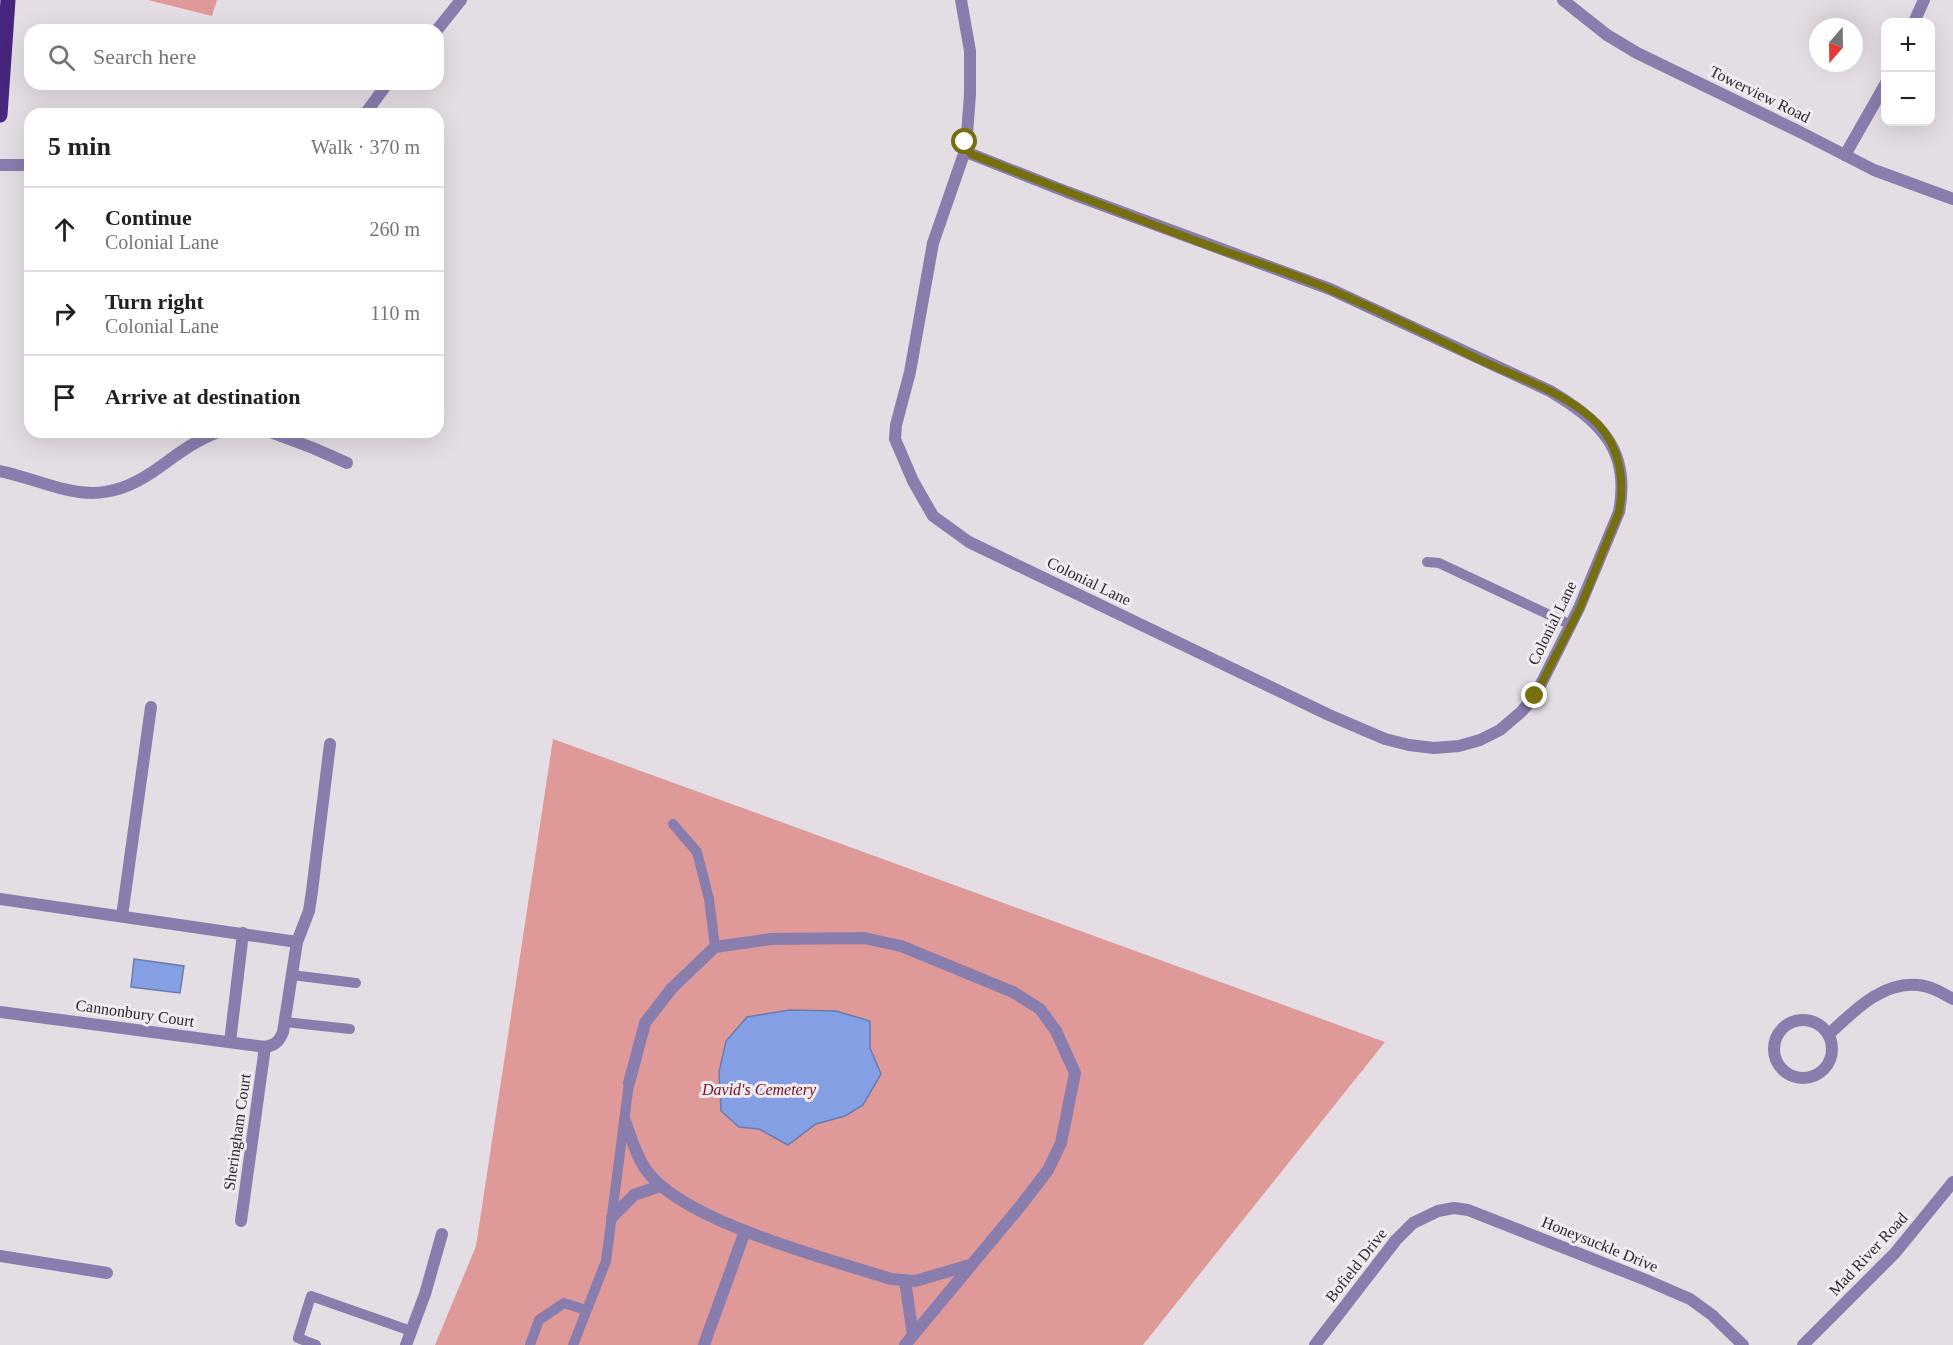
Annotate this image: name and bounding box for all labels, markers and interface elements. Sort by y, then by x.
north arrow [1809,18,1863,72]
map controls [1881,18,1935,126]
button: + [1881,18,1935,72]
search box [24,24,444,90]
icon: search [45,41,78,74]
text: Search here [93,44,196,69]
street label: Towerview Road [1707,62,1813,126]
button: − [1881,72,1935,126]
route start [951,128,977,154]
text: 5 min [48,132,111,161]
text: Walk · 370 m [311,136,420,158]
text: Continue [105,205,192,230]
icon: ahead [48,213,81,246]
text: 260 m [369,218,420,240]
text: Colonial Lane [105,231,219,253]
text: Turn right [105,289,204,314]
icon: right [48,297,81,330]
text: 110 m [370,302,420,324]
text: Colonial Lane [105,315,219,337]
icon: arrive [48,381,81,414]
text: Arrive at destination [105,384,301,409]
street label: Colonial Lane [1044,553,1134,609]
street label: Colonial Lane [1524,578,1580,668]
route end [1521,682,1547,708]
street label: Cannonbury Court [74,996,196,1031]
street label: Sheringham Court [220,1072,255,1192]
park label: David's Cemetery [701,1081,817,1099]
street label: Mad River Road [1825,1209,1911,1299]
street label: Honeysuckle Drive [1539,1213,1661,1276]
street label: Bofield Drive [1322,1225,1390,1305]

